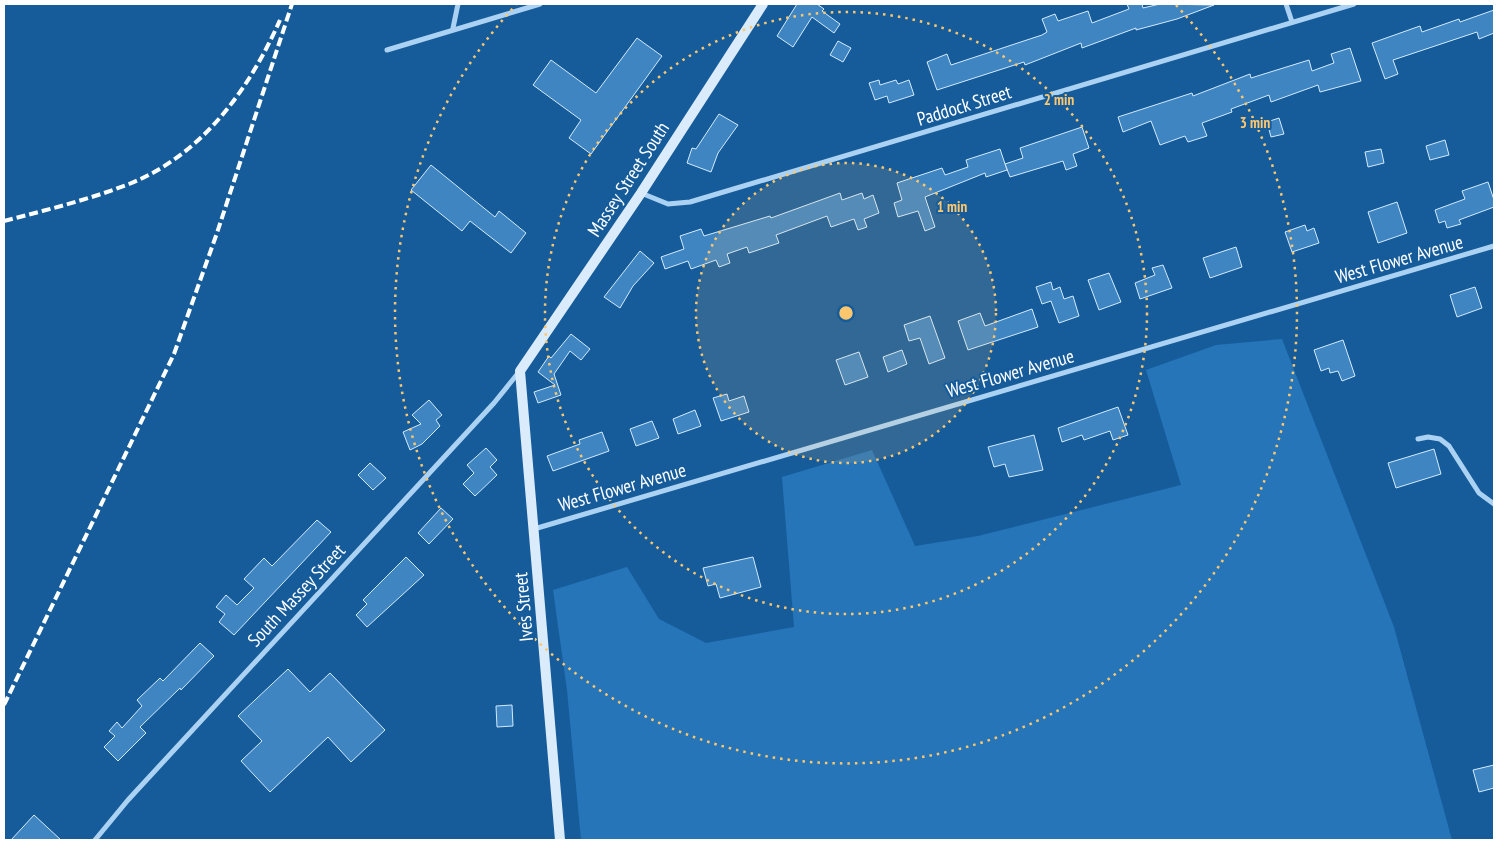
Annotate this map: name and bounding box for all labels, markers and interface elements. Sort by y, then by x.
street label: Paddock Street [914,79,1015,131]
text: 2 min [1044,90,1074,109]
text: 3 min [1240,113,1270,132]
street label: Massey Street South [582,117,674,241]
text: 1 min [937,197,967,216]
street label: West Flower Avenue [1332,229,1466,289]
centre of rings [837,304,855,322]
street label: West Flower Avenue [943,343,1077,403]
street label: West Flower Avenue [555,457,689,517]
street label: South Massey Street [242,538,350,652]
street label: Ives Street [508,571,538,643]

